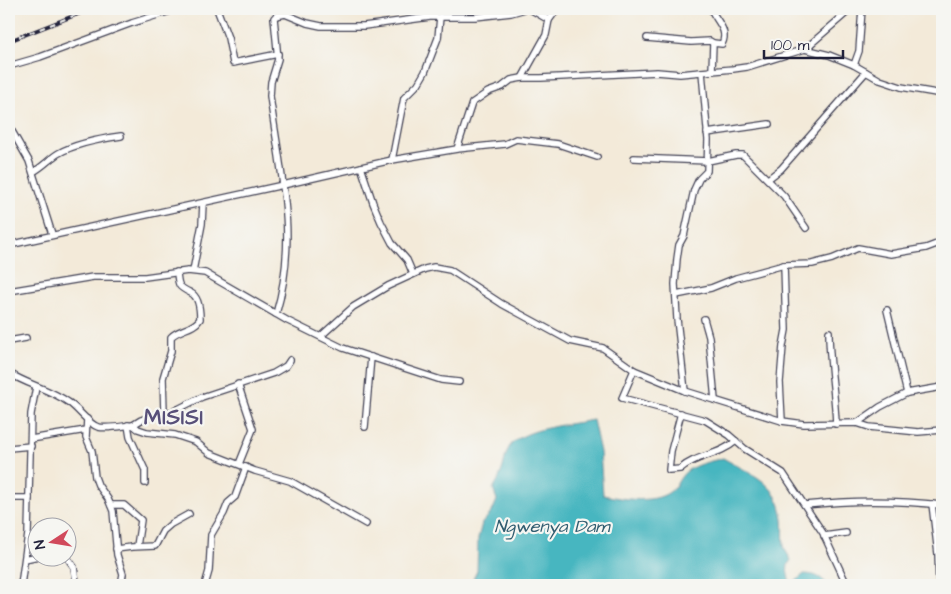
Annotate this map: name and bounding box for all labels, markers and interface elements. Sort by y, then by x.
scale bar [764,28,842,60]
text: 100 m [771,35,810,56]
district label: MISISI [144,403,204,432]
water label: Ngwenya Dam [495,514,611,540]
north arrow [28,516,78,566]
text: N [30,538,51,551]

